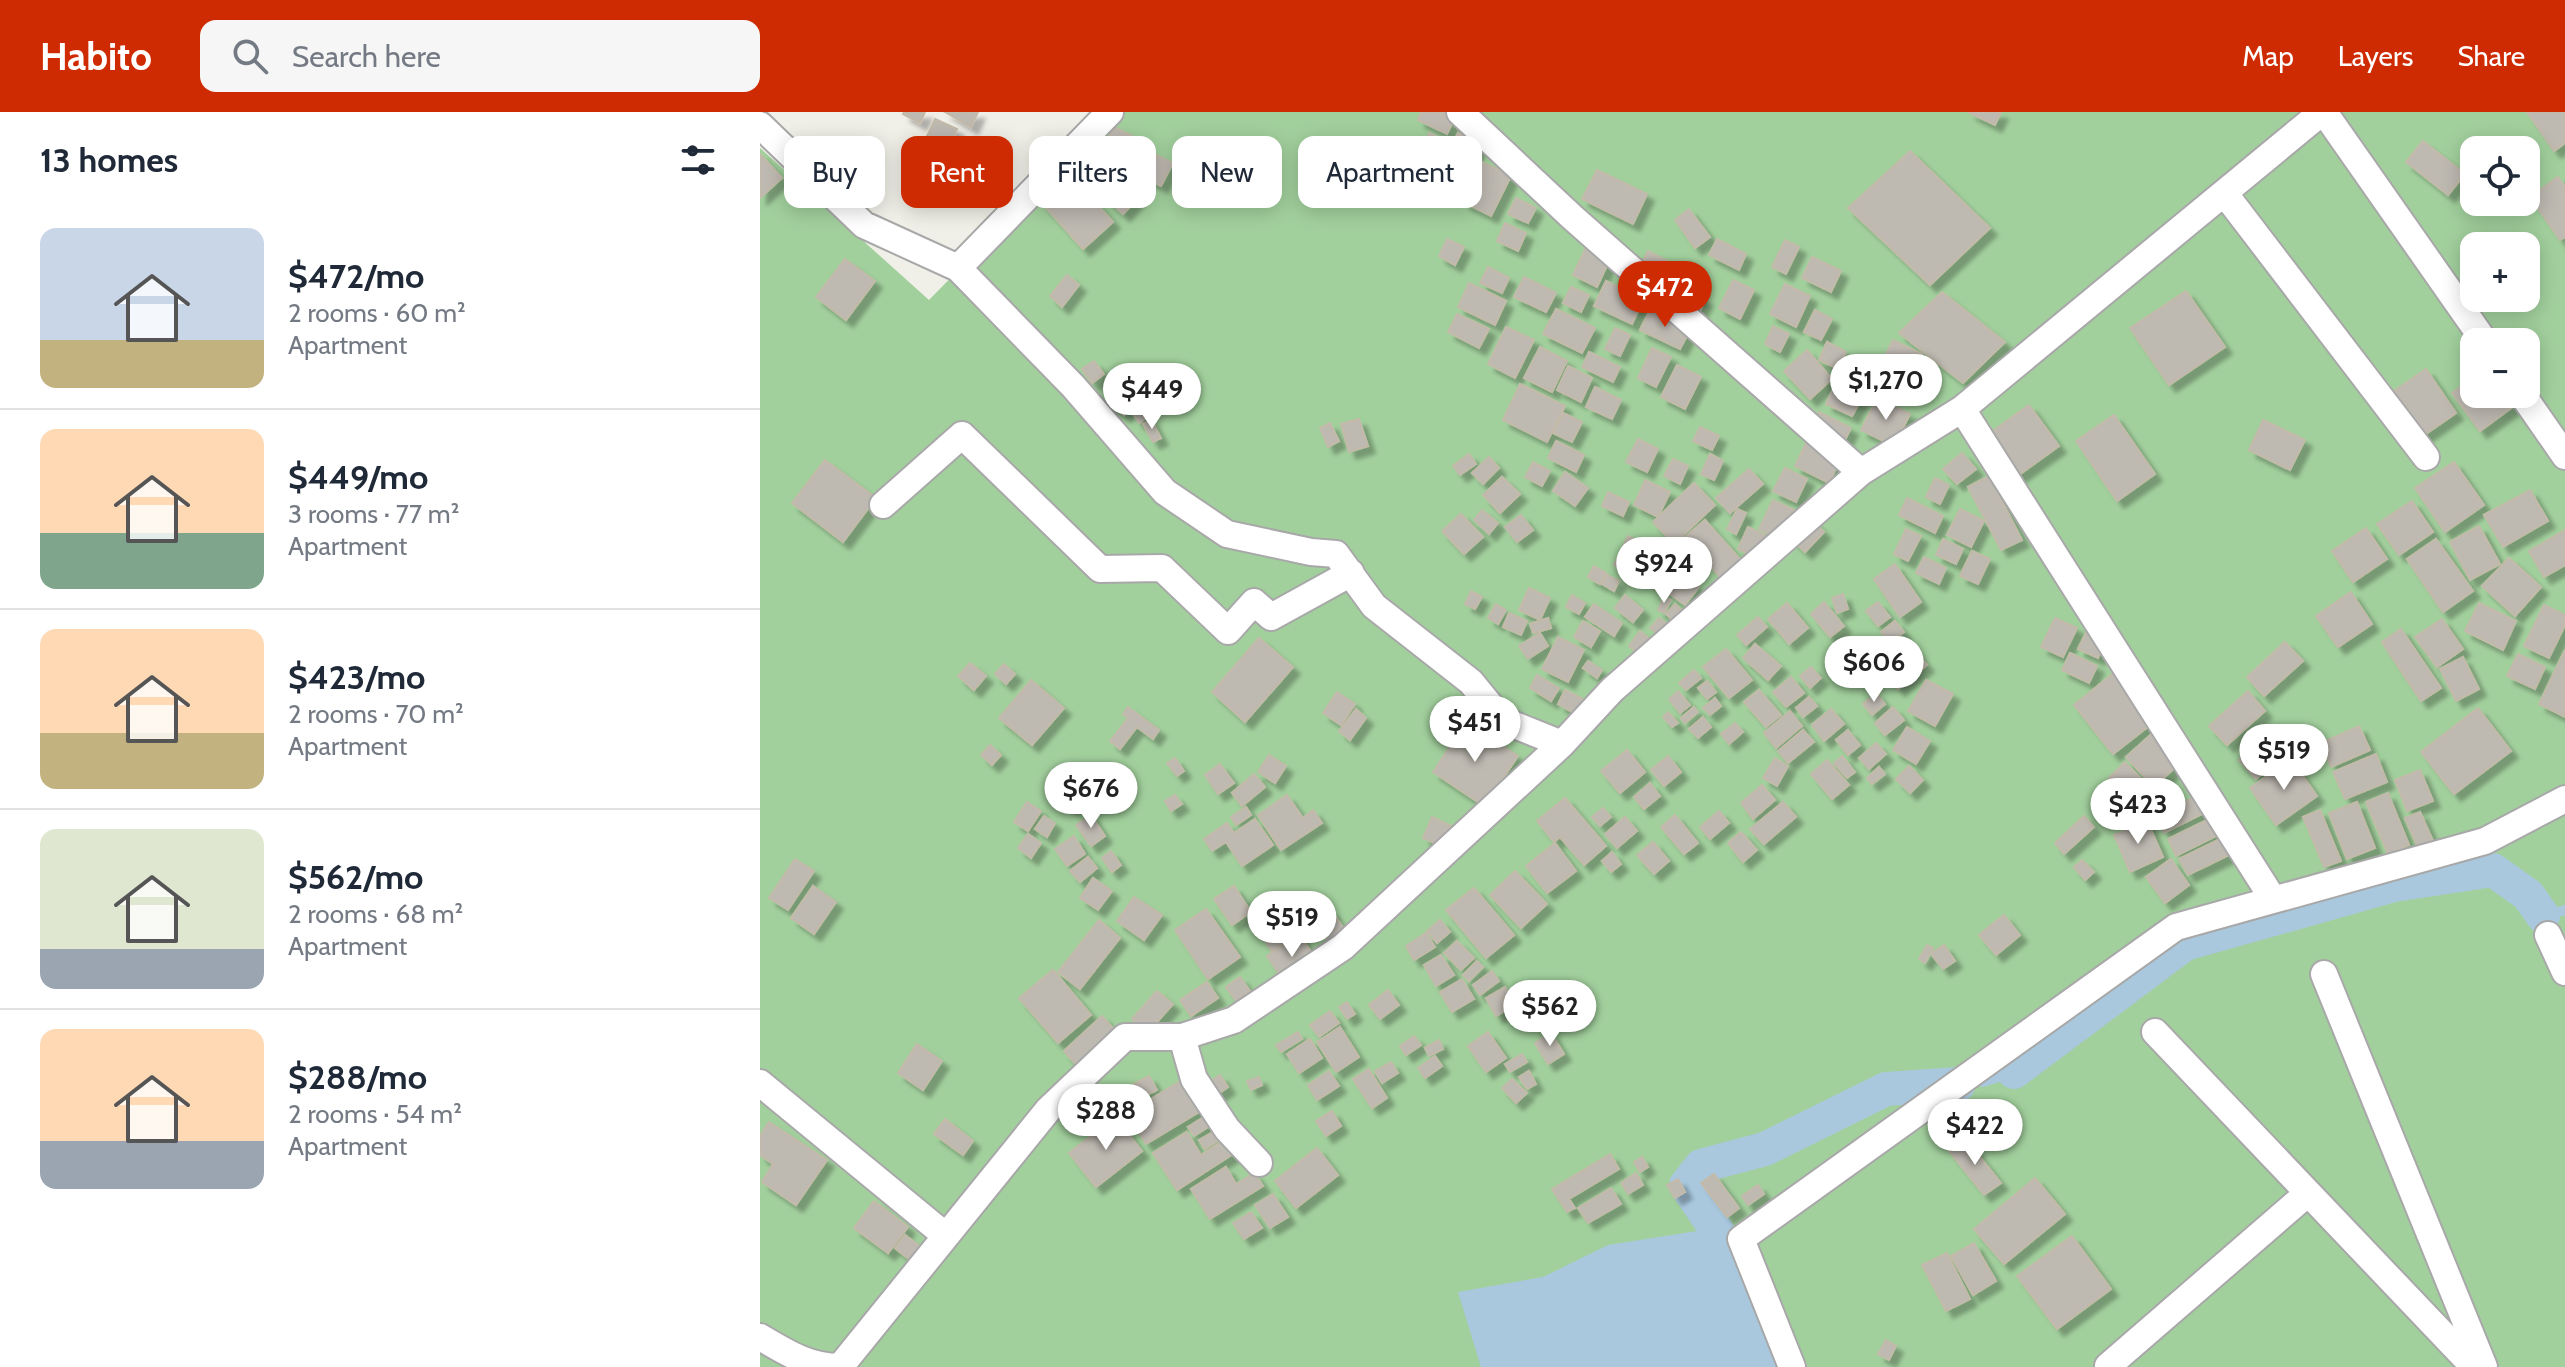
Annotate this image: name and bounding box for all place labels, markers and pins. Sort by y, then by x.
pin: $472 [1618,261,1712,329]
pin: $1,270 [1821,354,1951,422]
pin: $449 [1105,363,1199,431]
pin: $924 [1617,537,1711,605]
pin: $606 [1827,636,1921,704]
pin: $451 [1428,696,1522,764]
pin: $519 [2237,724,2331,792]
pin: $676 [1044,762,1138,830]
pin: $423 [2091,778,2185,846]
pin: $519 [1245,891,1339,959]
pin: $562 [1503,980,1597,1048]
pin: $288 [1059,1084,1153,1152]
pin: $422 [1928,1099,2022,1167]

